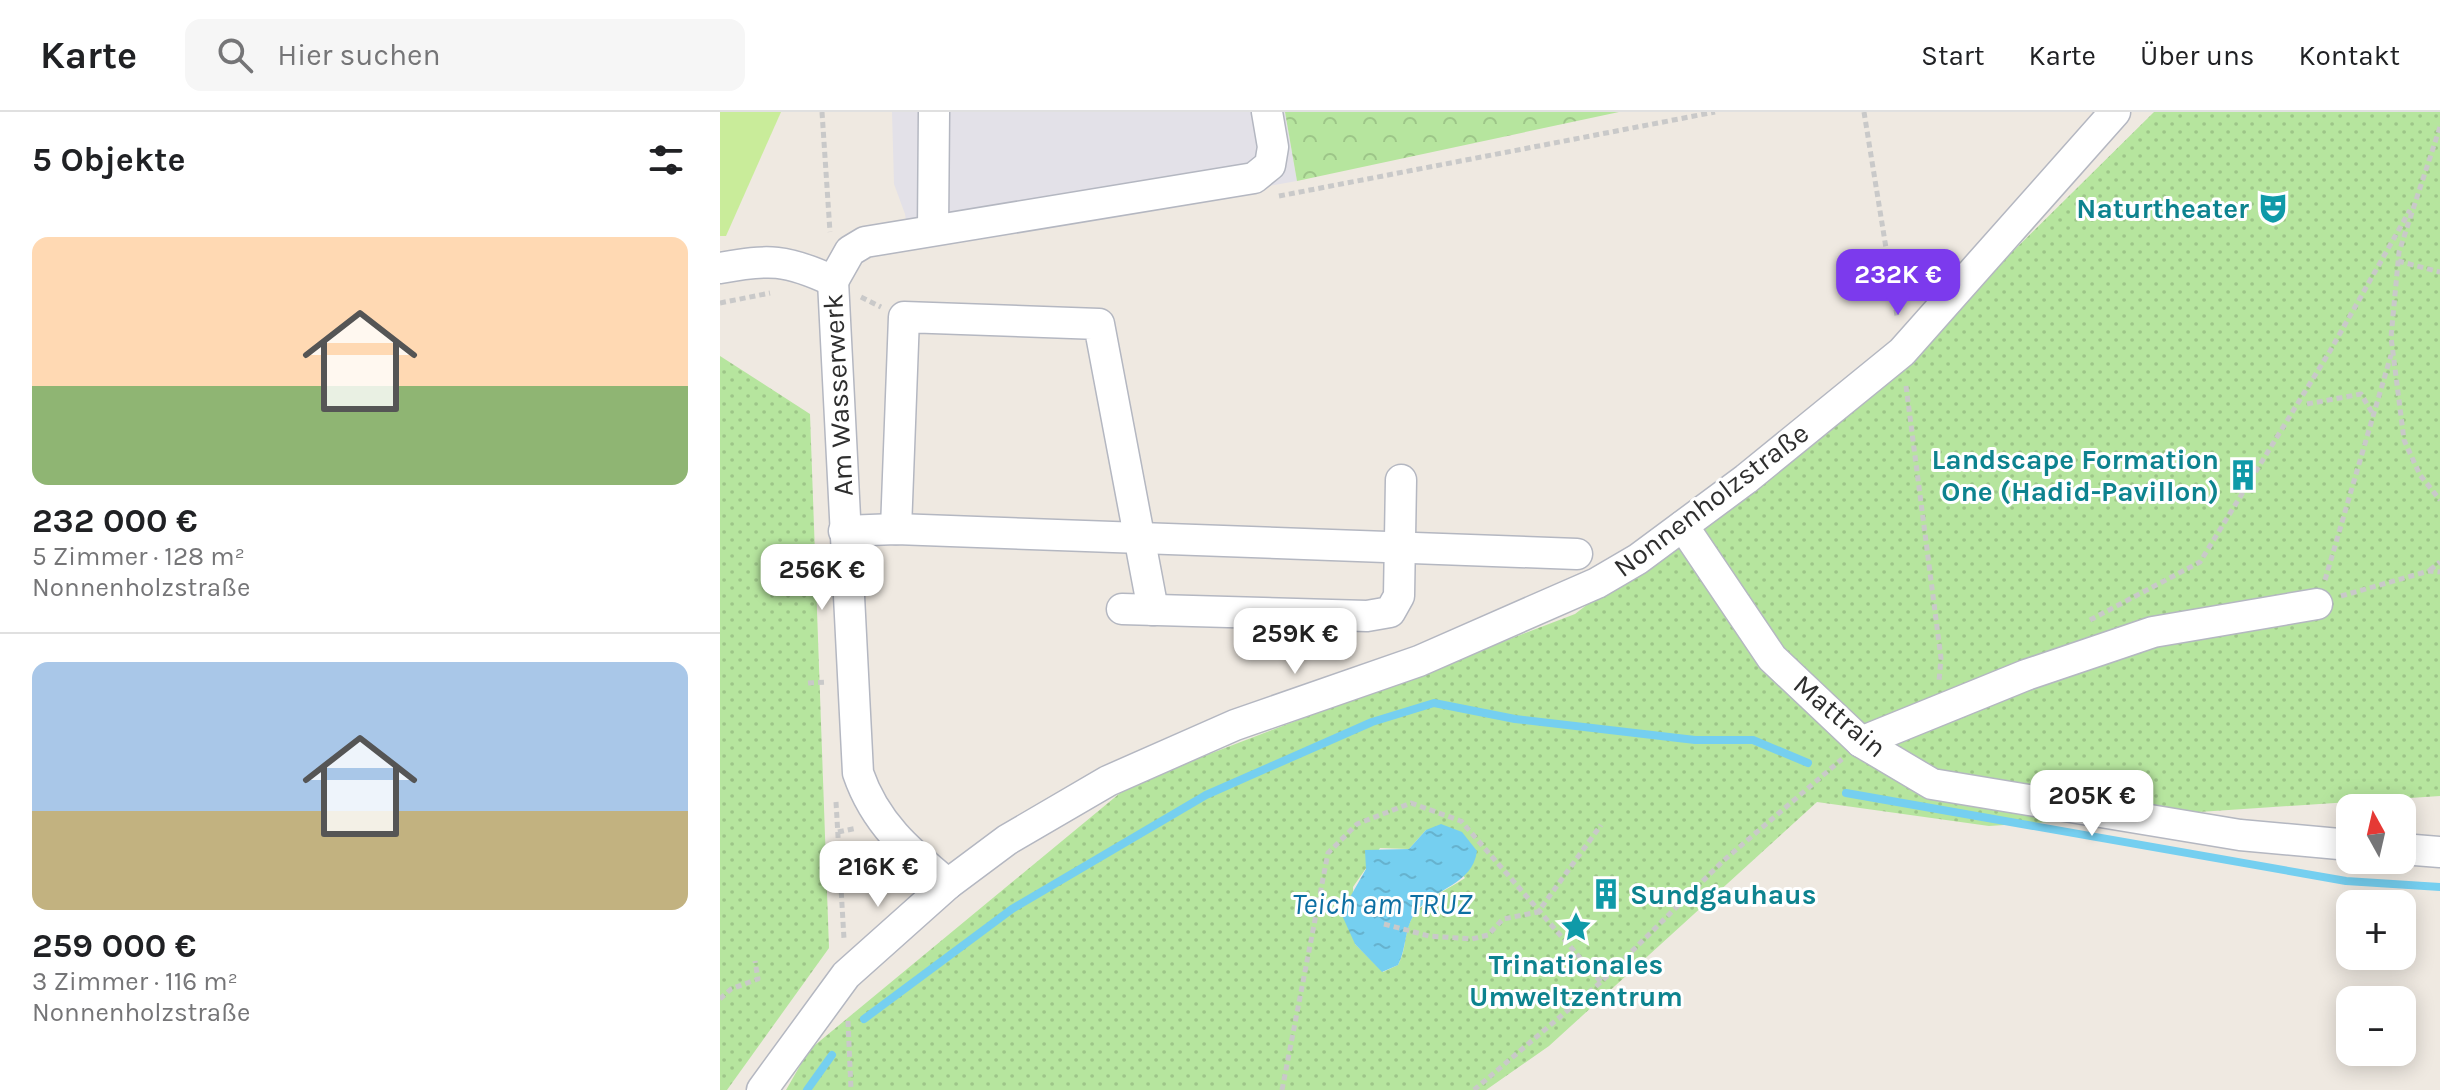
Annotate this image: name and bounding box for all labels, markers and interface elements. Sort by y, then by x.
search box [185,19,745,91]
text: Karte [40,33,137,78]
icon: search [213,33,257,77]
text: Hier suchen [277,37,441,73]
text: Start [1921,39,1984,72]
text: Karte [2028,39,2096,72]
text: Über uns [2140,39,2255,72]
text: Kontakt [2299,39,2400,72]
icon: filters [644,138,688,182]
text: 5 Objekte [32,140,185,180]
theatre icon: Naturtheater [2256,191,2290,225]
place label: Naturtheater [2076,192,2249,225]
pin: 232K € [1833,249,1963,317]
text: 232K € [1854,259,1942,290]
icon: home [288,289,432,433]
street label: Am Wasserwerk [816,293,860,497]
street label: Nonnenholzstraße [1607,416,1815,584]
place label: Landscape Formation One (Hadid-Pavillon) [1931,443,2219,508]
building icon: Landscape Formation One (Hadid-Pavillon) [2226,458,2260,492]
text: 232 000 € [32,501,198,541]
text: 5 Zimmer · 128 m² [32,541,245,572]
pin: 256K € [757,544,887,612]
text: 256K € [779,554,865,585]
text: Nonnenholzstraße [32,572,250,603]
pin: 259K € [1230,608,1360,676]
text: 259K € [1252,618,1338,649]
street label: Mattrain [1787,668,1893,764]
icon: home [288,714,432,858]
pin: 205K € [2027,770,2157,838]
text: 205K € [2048,780,2136,811]
north arrow [2336,794,2416,874]
map controls [2336,794,2416,1066]
pin: 216K € [813,841,943,909]
text: 216K € [838,851,918,882]
building icon: Sundgauhaus [1589,877,1623,911]
place label: Sundgauhaus [1630,878,1816,911]
water label: Teich am TRUZ [1292,886,1473,922]
button: + [2336,890,2416,970]
place icon: Trinationales Umweltzentrum [1559,910,1593,944]
text: 259 000 € [32,926,196,966]
place label: Trinationales Umweltzentrum [1469,948,1683,1013]
text: 3 Zimmer · 116 m² [32,966,238,997]
button: − [2336,986,2416,1066]
text: Nonnenholzstraße [32,997,250,1028]

